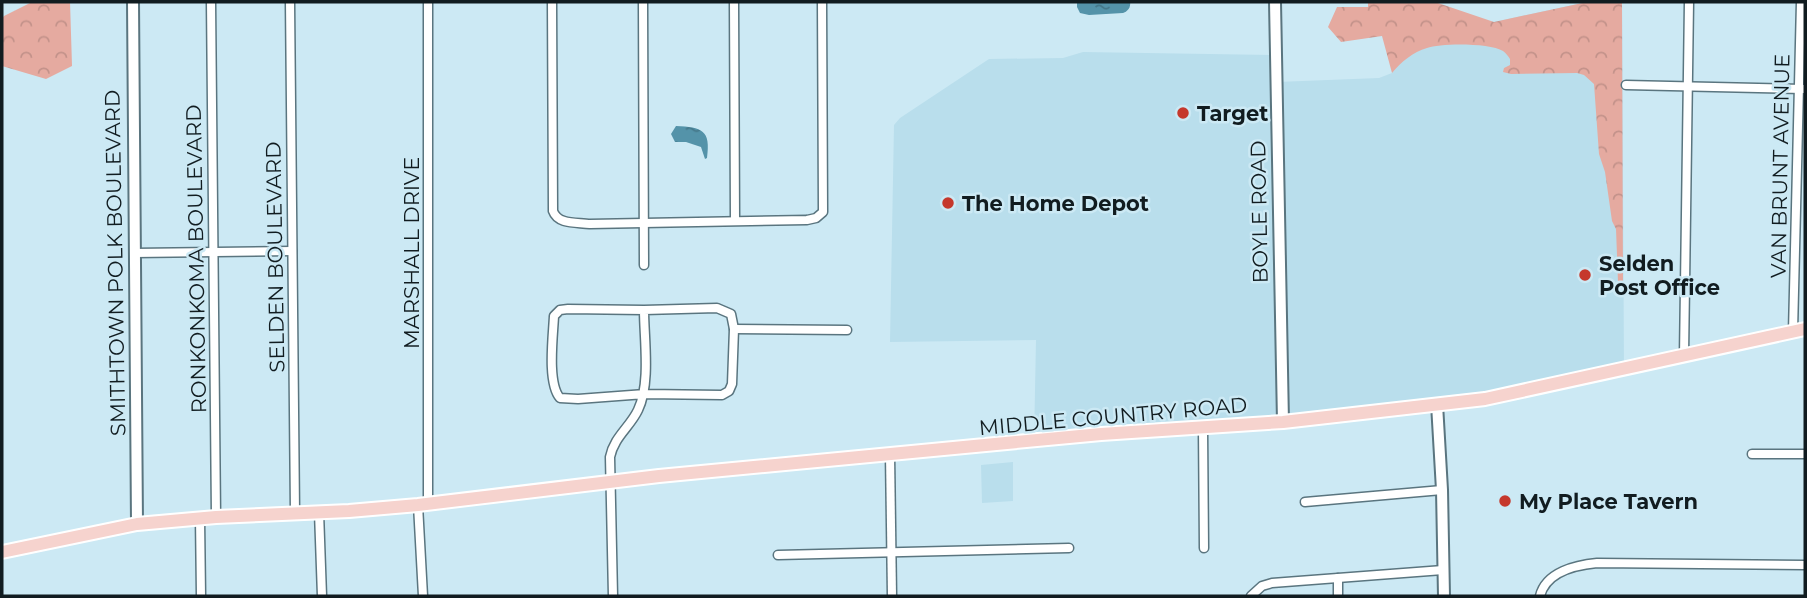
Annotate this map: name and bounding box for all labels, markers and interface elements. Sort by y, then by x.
street label: VAN BRUNT AVENUE [1766,54,1794,278]
street label: SMITHTOWN POLK BOULEVARD [99,90,131,436]
place label: Target [1197,101,1268,126]
street label: RONKONKOMA BOULEVARD [181,104,211,414]
marker: Target [1175,105,1191,121]
street label: BOYLE ROAD [1245,140,1273,284]
street label: SELDEN BOULEVARD [260,141,290,373]
street label: MARSHALL DRIVE [399,157,424,349]
place label: The Home Depot [962,191,1149,216]
marker: The Home Depot [940,195,956,211]
place label: Selden Post Office [1599,251,1720,300]
marker: Selden Post Office [1577,267,1593,283]
street label: MIDDLE COUNTRY ROAD [978,392,1248,440]
place label: My Place Tavern [1519,489,1698,514]
marker: My Place Tavern [1497,493,1513,509]

